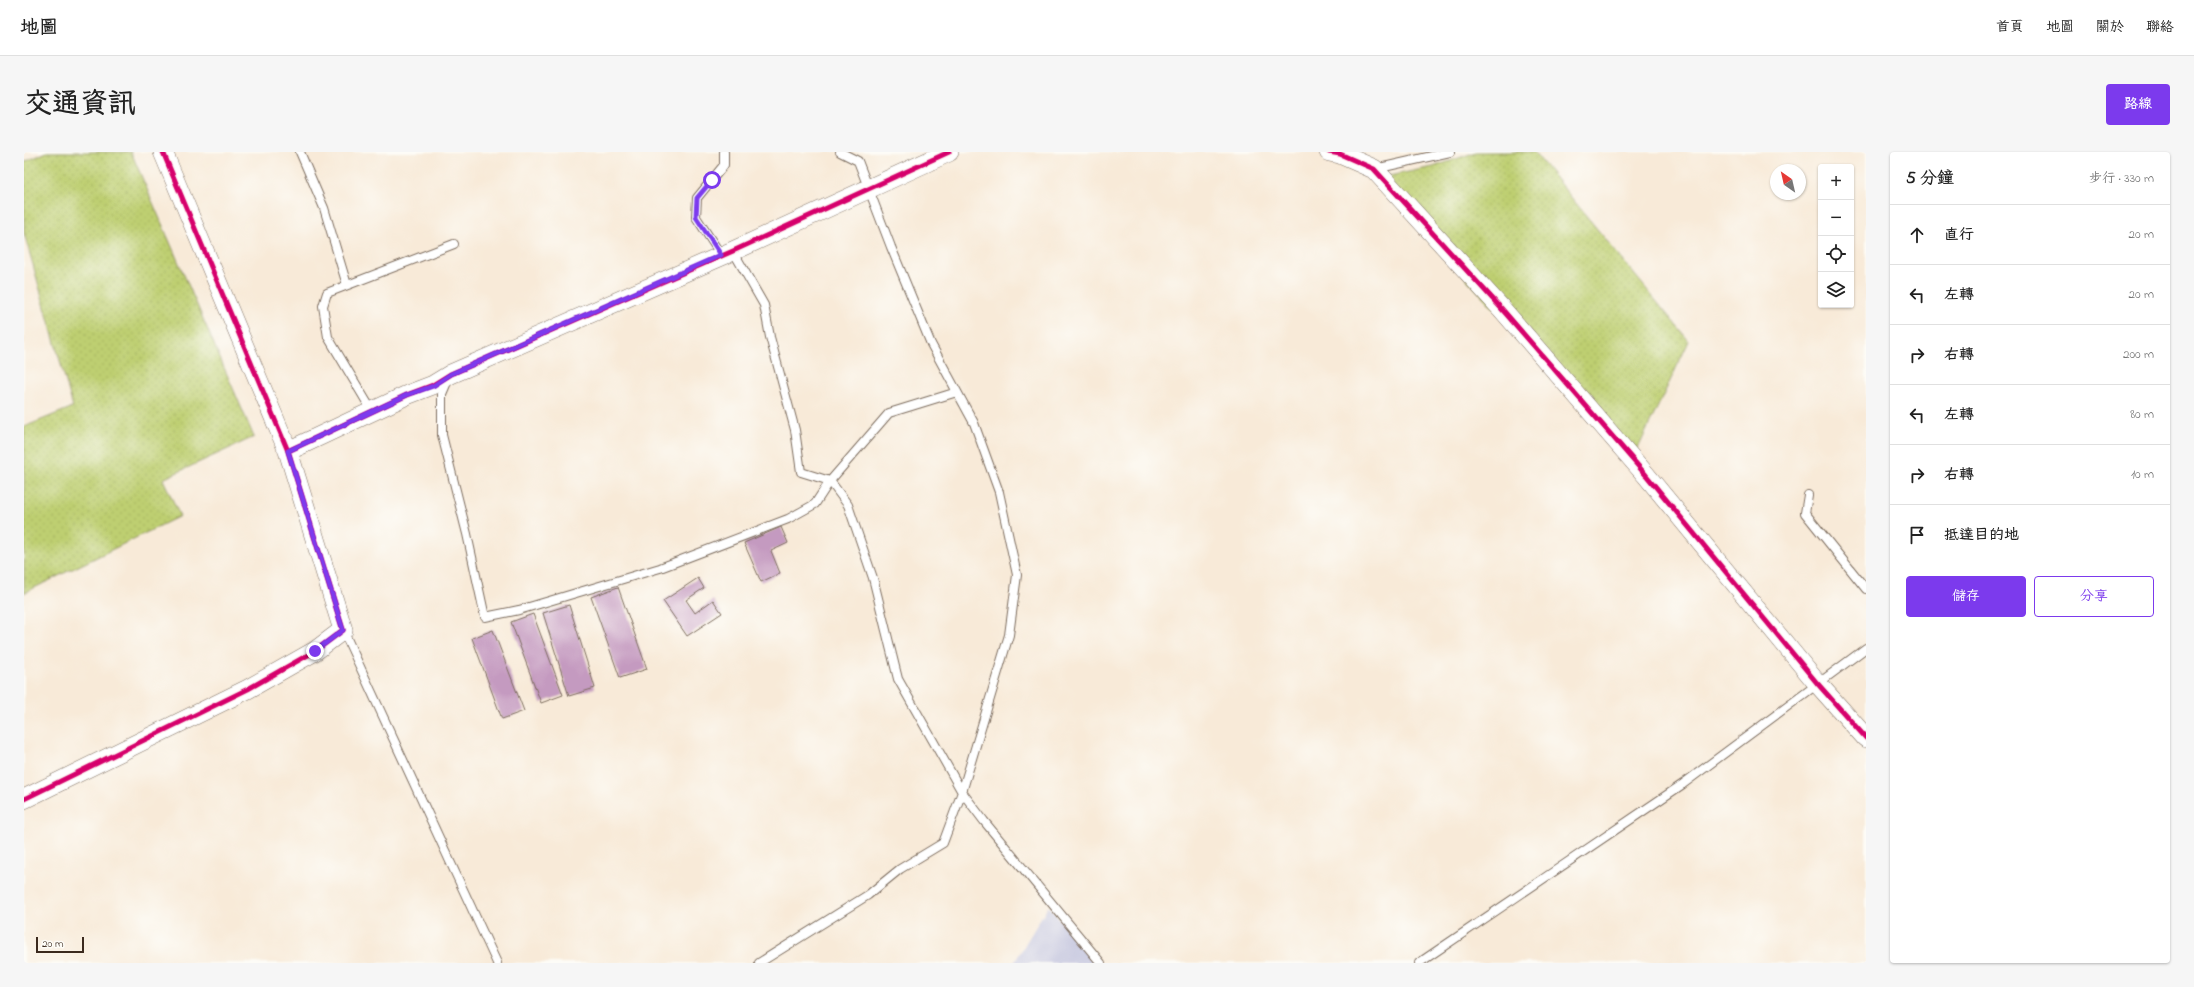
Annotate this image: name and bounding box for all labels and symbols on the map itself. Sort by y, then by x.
north arrow [1770,164,1806,200]
route start [703,171,721,189]
route end [306,642,324,660]
scale bar [36,935,84,954]

